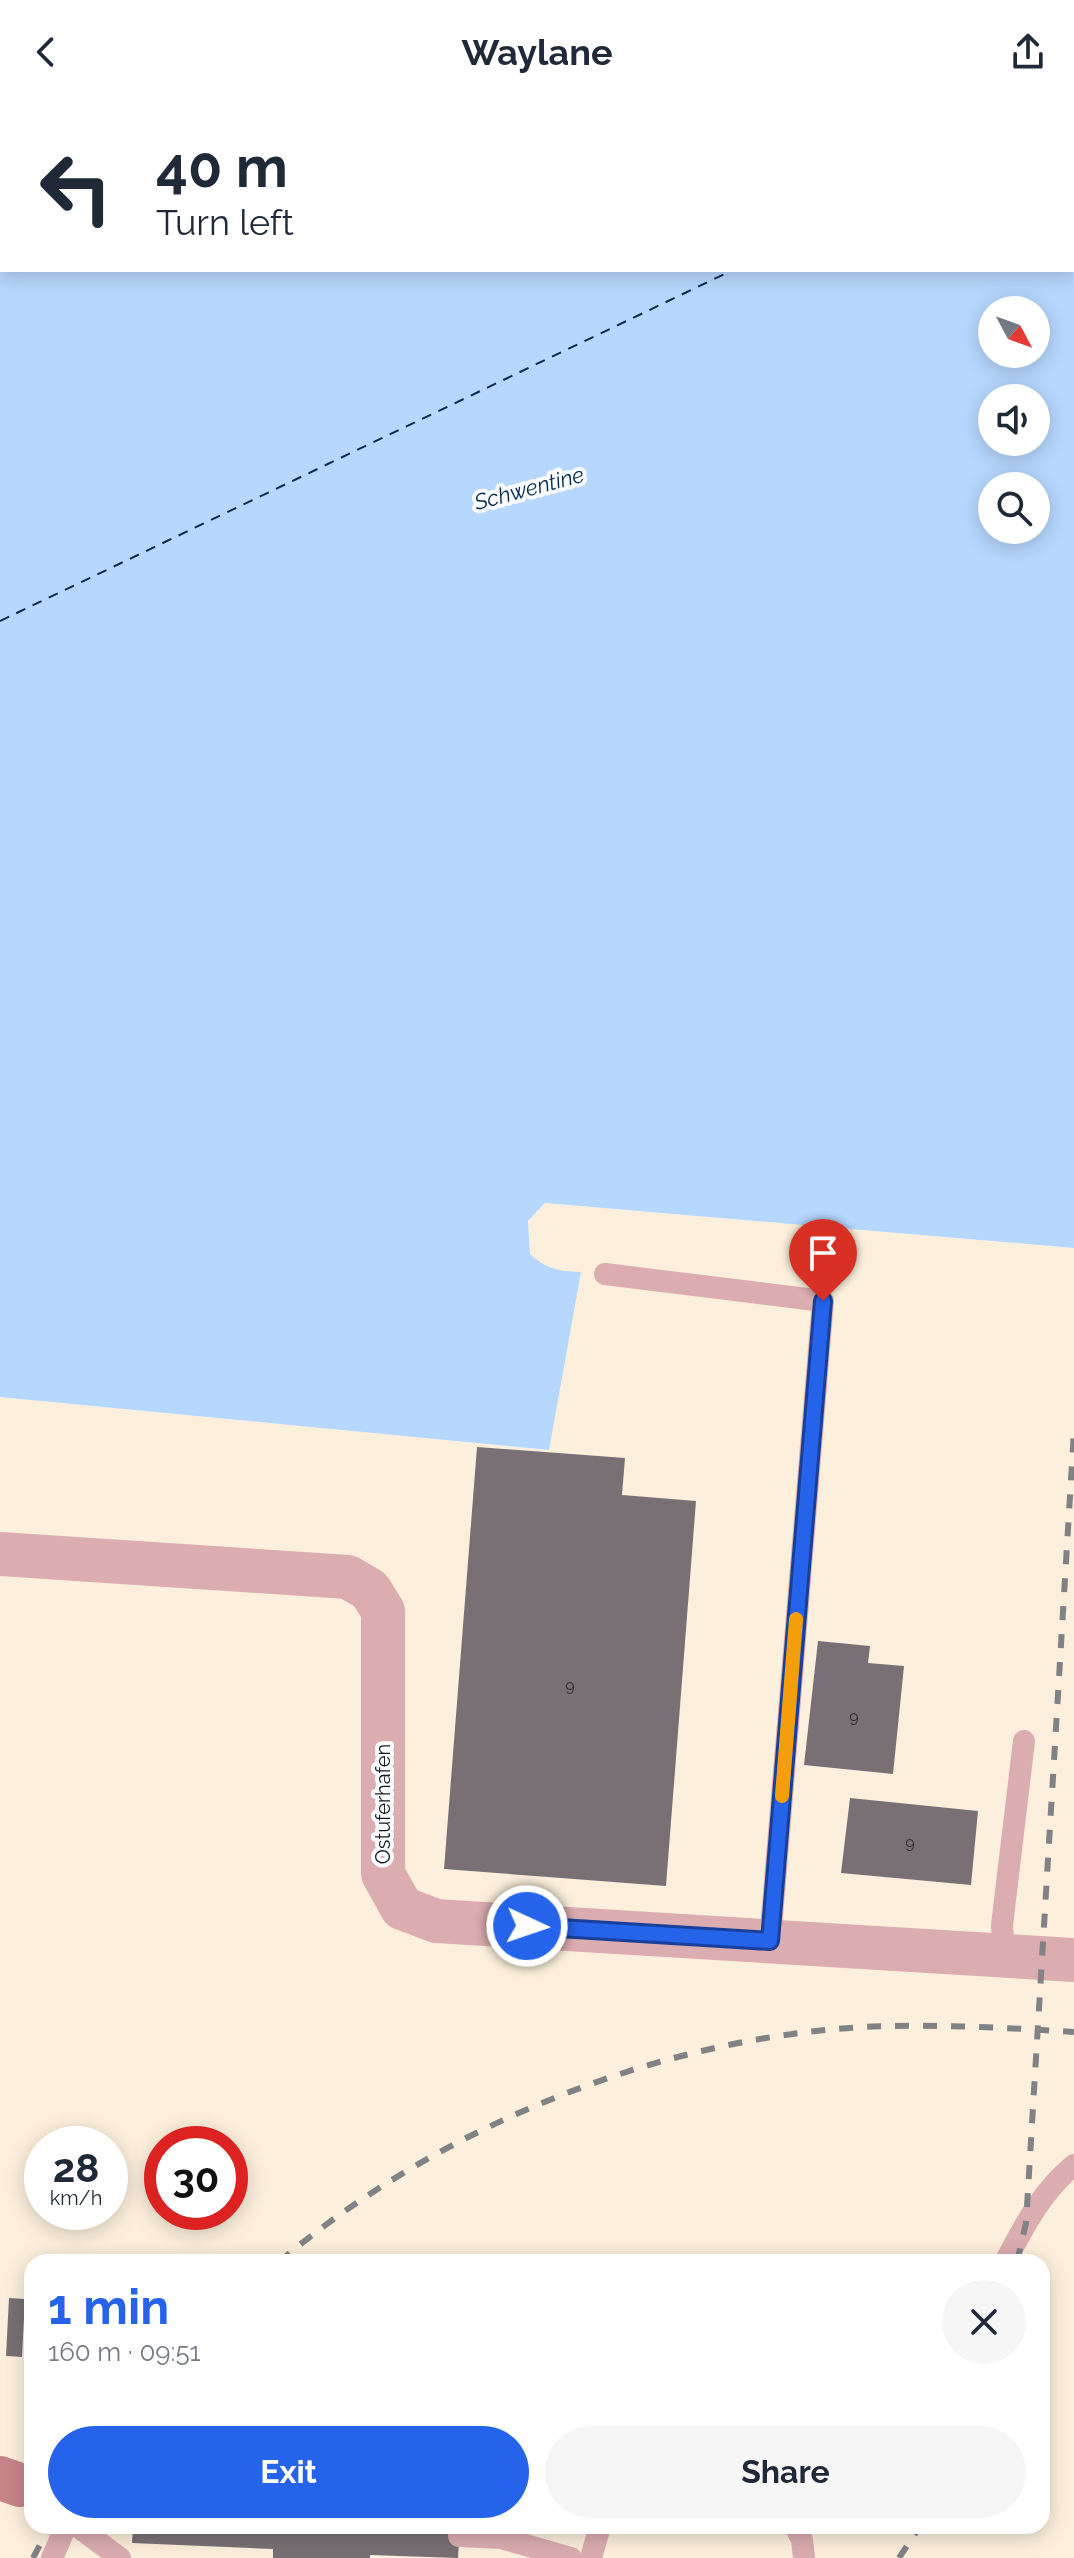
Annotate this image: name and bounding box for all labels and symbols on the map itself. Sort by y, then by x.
north arrow [978,296,1050,368]
water label: Schwentine [470,461,587,515]
pin [789,1219,857,1301]
house number: 9 [565,1676,575,1695]
house number: 9 [849,1707,859,1726]
street label: Ostuferhafen [371,1744,395,1864]
house number: 9 [905,1833,915,1852]
position arrow [485,1884,569,1968]
speed limit sign: 30 [144,2126,248,2230]

